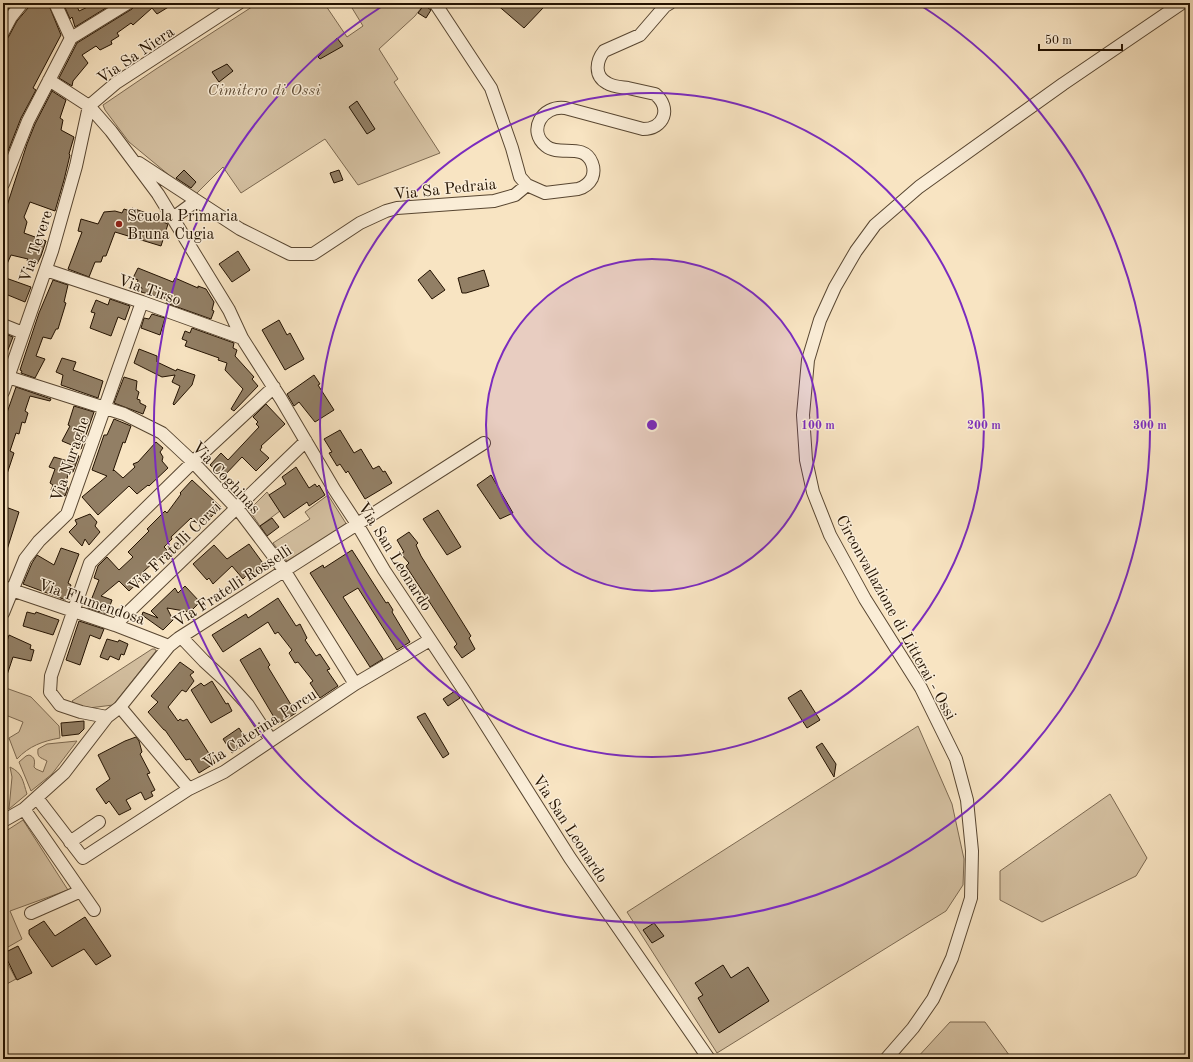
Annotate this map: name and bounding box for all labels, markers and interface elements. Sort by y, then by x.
street label: Via Sa Niera [95,24,178,87]
scale bar [1039,26,1122,52]
text: 50 m [1045,34,1072,47]
park label: Cimitero di Ossi [207,83,321,99]
street label: Via Sa Pedraia [393,177,497,203]
street label: Via Tevere [18,208,56,285]
place label: Scuola Primaria Bruna Cugia [127,209,238,243]
marker: Scuola Primaria Bruna Cugia [114,219,124,229]
street label: Via Tirso [116,273,183,309]
street label: Via Nuraghe [49,415,93,504]
centre of rings [645,418,659,432]
text: 100 m [801,420,835,432]
text: 200 m [967,420,1001,432]
text: 300 m [1133,420,1167,432]
street label: Via Coghinas [188,439,263,518]
street label: Via Fratelli Cervi [126,499,225,595]
street label: Via San Leonardo [354,500,434,614]
street label: Circonvallazione di Litterai - Ossi [832,513,958,723]
street label: Via Fratelli Rosselli [171,542,295,631]
street label: Via Flumendosa [36,577,147,629]
street label: Via Caterina Porcu [200,687,320,772]
street label: Via San Leonardo [529,772,610,886]

